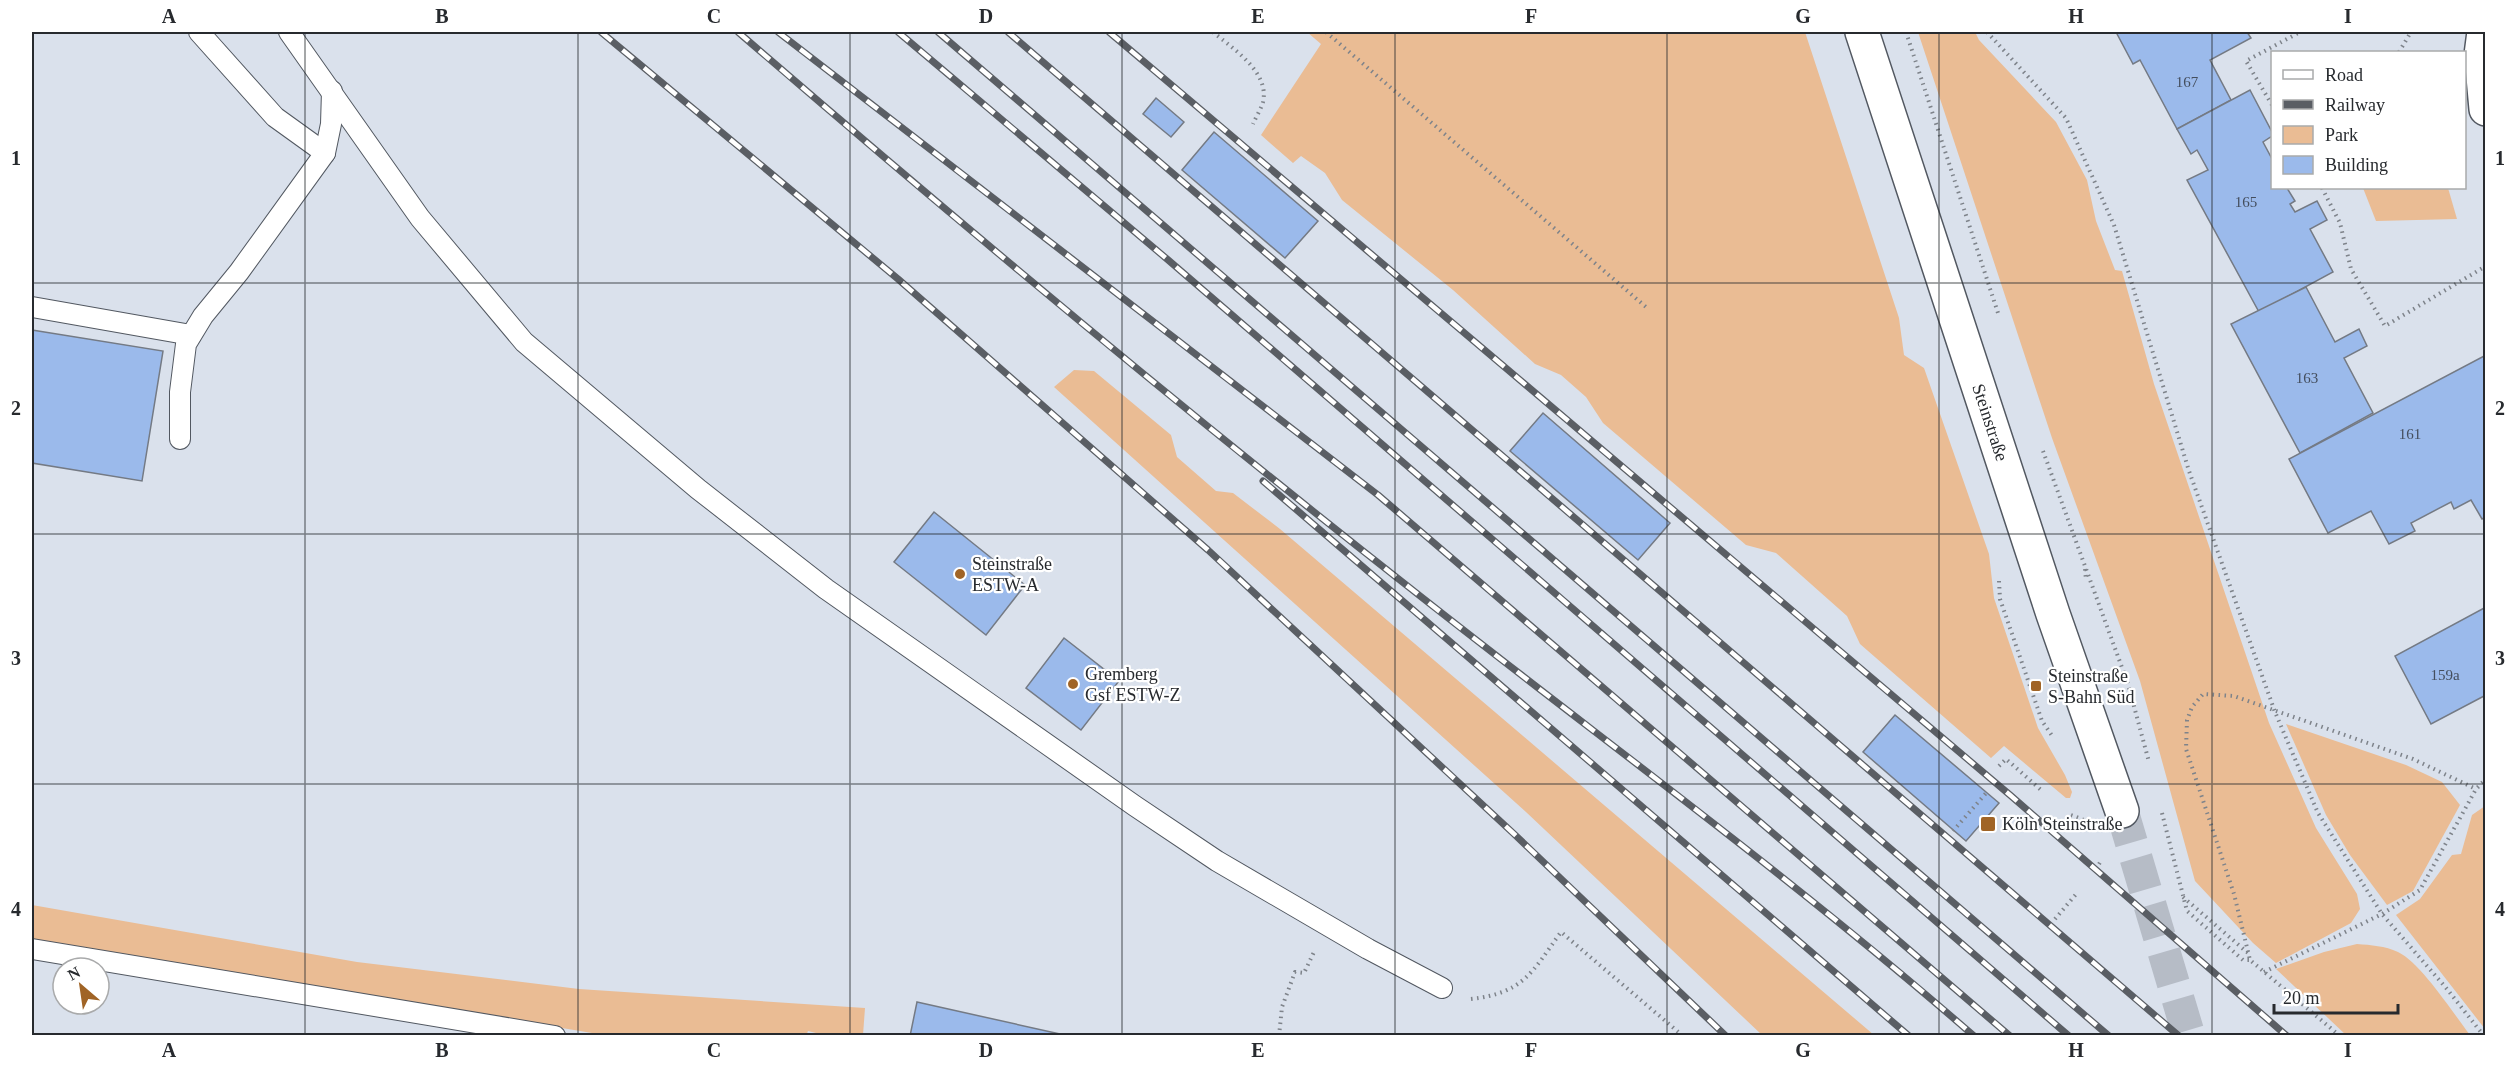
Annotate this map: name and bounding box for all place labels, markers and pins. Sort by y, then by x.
place label: Steinstraße ESTW-A [972,554,1052,595]
marker: Steinstraße ESTW-A [953,567,967,581]
place label: Gremberg Gsf ESTW-Z [1085,664,1180,705]
place label: Steinstraße S-Bahn Süd [2048,666,2135,707]
marker: Gremberg Gsf ESTW-Z [1066,677,1080,691]
marker: Steinstraße S-Bahn Süd [2029,679,2043,693]
place label: Köln Steinstraße [2002,814,2122,834]
marker: Köln Steinstraße [1979,815,1997,833]

